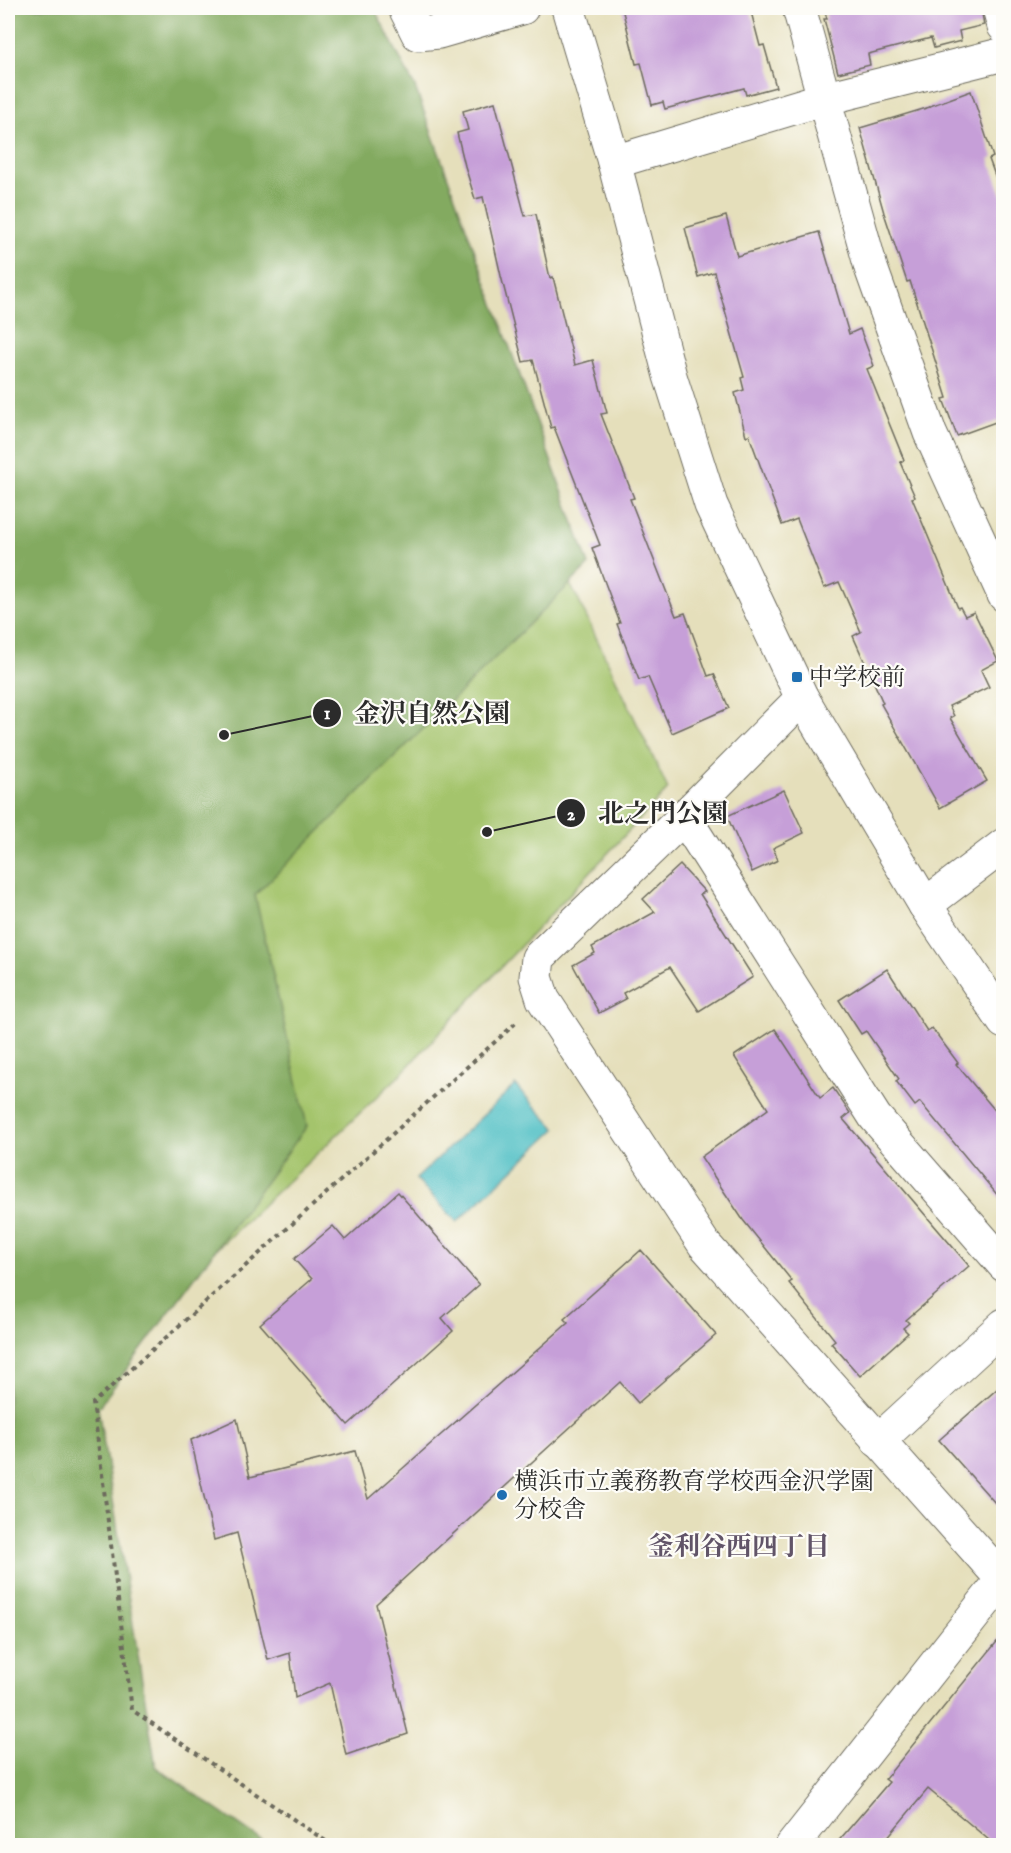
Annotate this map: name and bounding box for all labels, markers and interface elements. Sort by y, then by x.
place label: 中学校前 [809,663,905,694]
marker: 中学校前 [790,670,804,684]
callout: 金沢自然公園 [312,691,522,735]
text: 金沢自然公園 [354,698,510,731]
text: 1 [324,703,331,726]
callout: 北之門公園 [556,791,740,835]
text: 北之門公園 [598,798,728,831]
text: 2 [567,804,576,827]
place label: 横浜市立義務教育学校西金沢学園 分校舎 [514,1467,874,1526]
marker: 横浜市立義務教育学校西金沢学園 分校舎 [495,1488,509,1502]
district label: 釜利谷西四丁目 [648,1531,830,1564]

